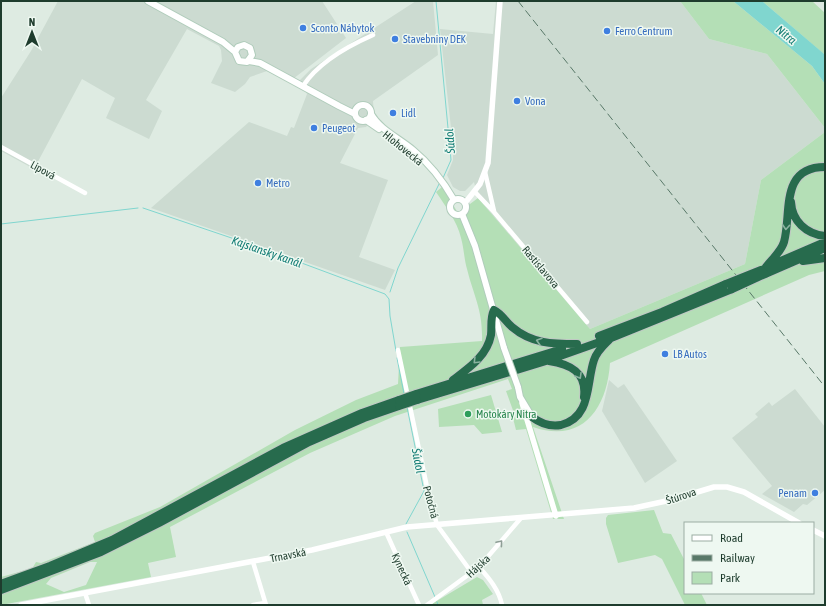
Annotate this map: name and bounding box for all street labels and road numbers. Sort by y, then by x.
street label: Hlohovecká [381,128,425,168]
street label: Lipová [28,158,58,182]
street label: Rastislavova [520,244,562,290]
street label: Potočná [421,484,441,520]
street label: Štúrova [664,486,698,506]
street label: Trnavská [269,546,307,564]
street label: Kynecká [389,551,415,587]
street label: Hájska [464,552,492,580]

